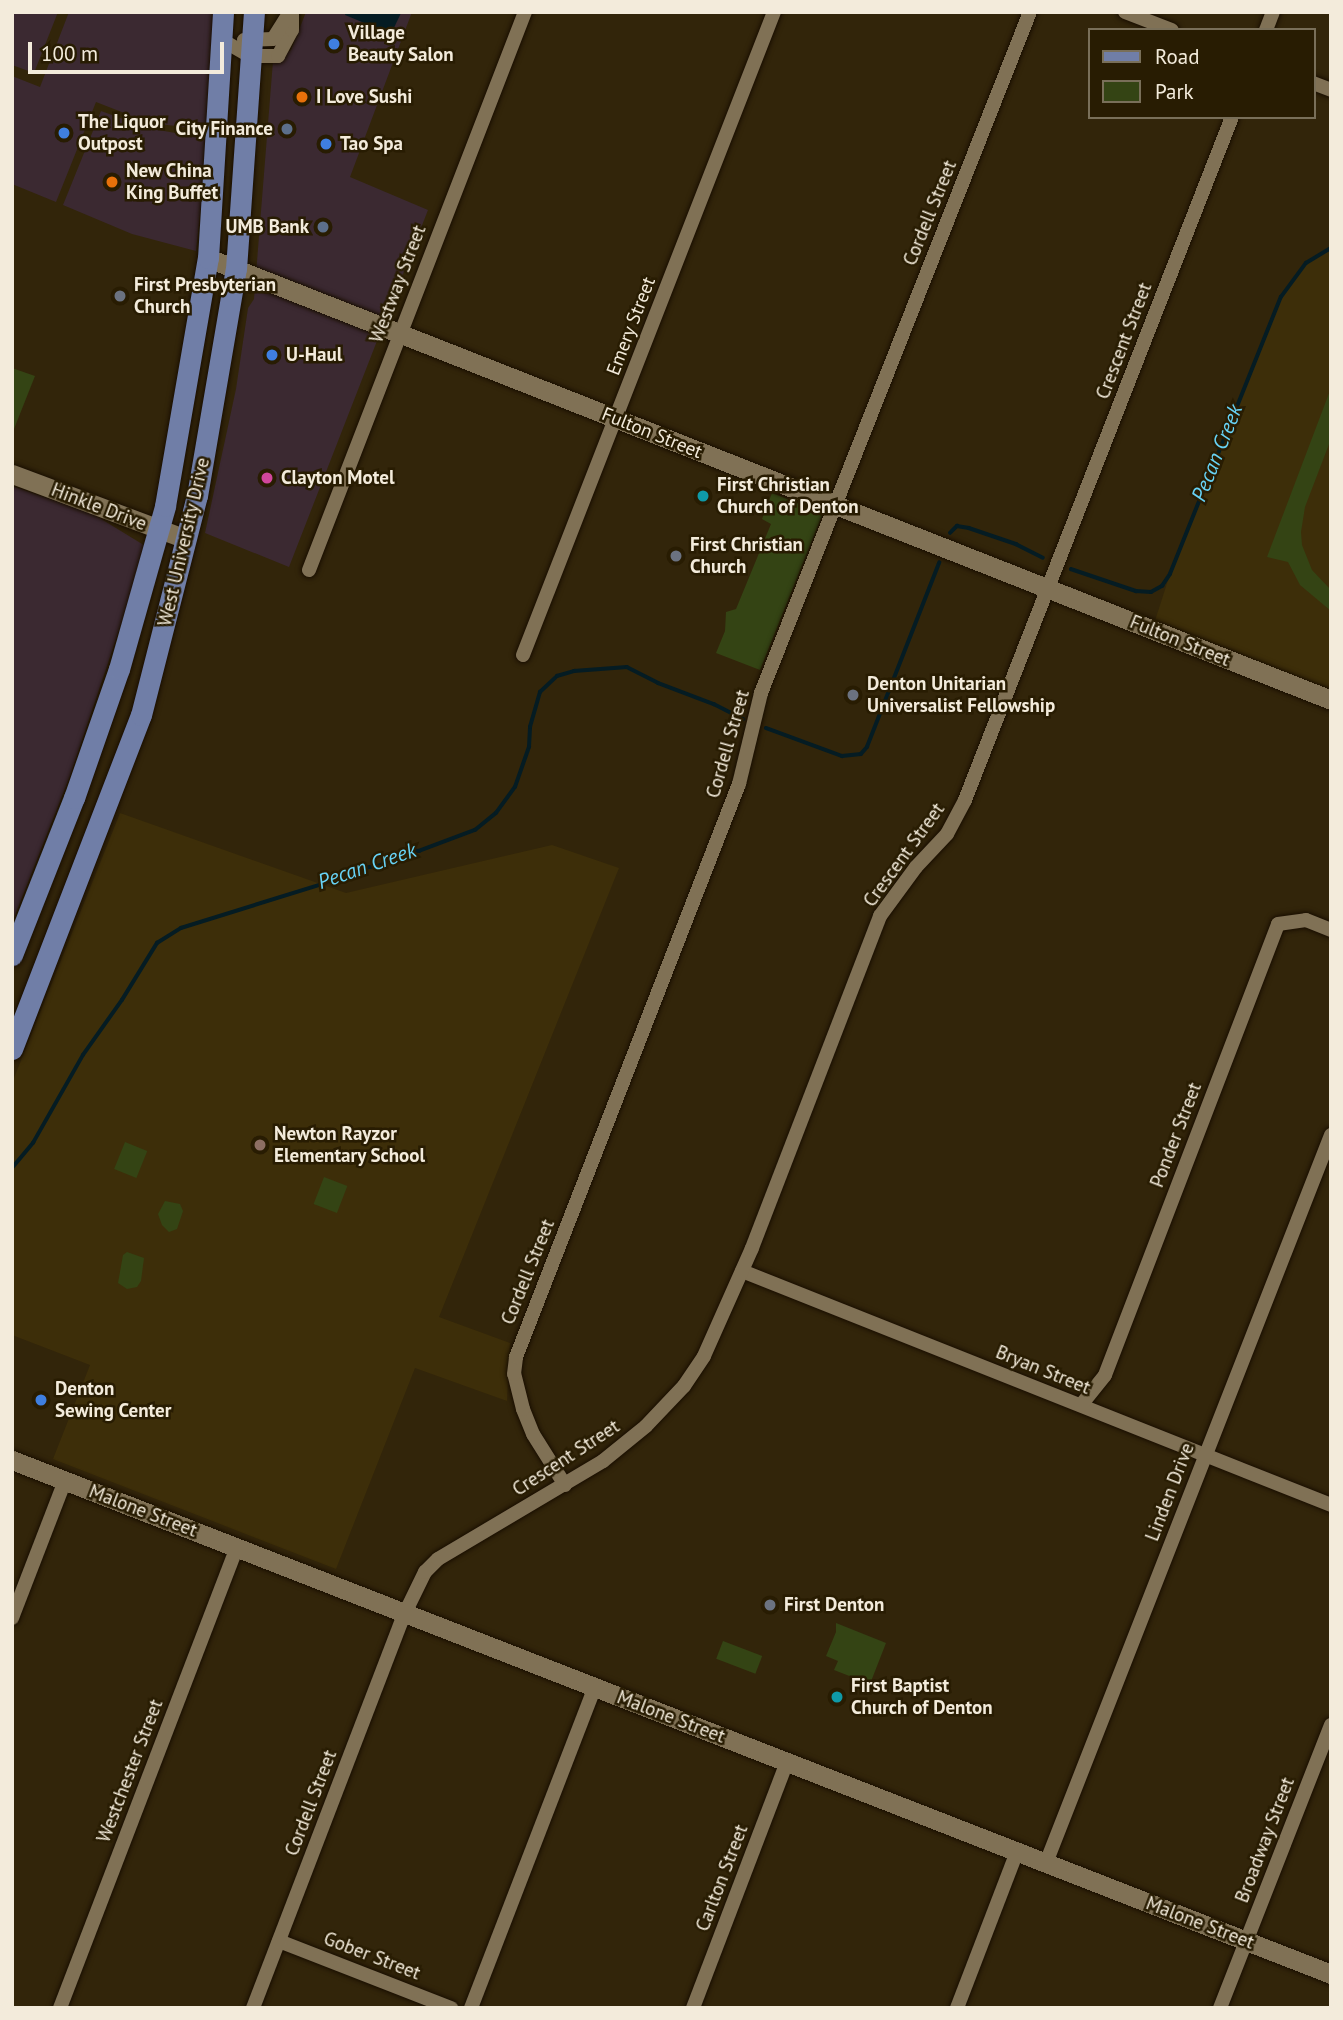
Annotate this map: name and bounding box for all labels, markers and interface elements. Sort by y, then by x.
place label: Village Beauty Salon [348,22,454,66]
scale bar [32,28,228,72]
legend [1088,28,1315,119]
marker: Village Beauty Salon [326,36,342,52]
text: 100 m [41,40,98,67]
text: Road [1155,43,1199,70]
text: Park [1155,78,1194,105]
place label: I Love Sushi [316,86,412,108]
marker: I Love Sushi [294,89,310,105]
place label: The Liquor Outpost [78,111,166,155]
place label: City Finance [175,118,273,140]
marker: City Finance [279,121,295,137]
marker: The Liquor Outpost [56,125,72,141]
place label: Tao Spa [340,133,403,155]
marker: Tao Spa [318,136,334,152]
street label: Cordell Street [899,157,961,269]
place label: New China King Buffet [126,160,218,204]
marker: New China King Buffet [104,174,120,190]
place label: UMB Bank [226,216,309,238]
marker: UMB Bank [315,219,331,235]
street label: Westway Street [365,222,431,346]
street label: Emery Street [602,273,660,379]
place label: First Presbyterian Church [134,274,276,318]
street label: Crescent Street [1091,280,1157,402]
marker: First Presbyterian Church [112,288,128,304]
place label: U-Haul [286,344,342,366]
marker: U-Haul [264,347,280,363]
water label: Pecan Creek [1186,401,1248,505]
street label: Fulton Street [599,403,705,463]
street label: West University Drive [153,455,215,629]
place label: Clayton Motel [281,467,394,489]
marker: Clayton Motel [259,470,275,486]
place label: First Christian Church of Denton [717,474,859,518]
street label: Hinkle Drive [48,478,150,536]
marker: First Christian Church of Denton [695,488,711,504]
place label: First Christian Church [690,534,803,578]
marker: First Christian Church [668,548,684,564]
street label: Fulton Street [1127,611,1233,671]
place label: Denton Unitarian Universalist Fellowship [867,673,1055,717]
street label: Cordell Street [702,687,754,801]
marker: Denton Unitarian Universalist Fellowship [845,687,861,703]
street label: Crescent Street [859,799,949,911]
water label: Pecan Creek [314,837,420,895]
street label: Ponder Street [1146,1079,1206,1191]
place label: Newton Rayzor Elementary School [274,1123,426,1167]
marker: Newton Rayzor Elementary School [252,1137,268,1153]
street label: Cordell Street [497,1216,559,1328]
street label: Bryan Street [992,1341,1094,1399]
place label: Denton Sewing Center [55,1378,172,1422]
marker: Denton Sewing Center [33,1392,49,1408]
street label: Crescent Street [508,1415,624,1501]
street label: Linden Drive [1141,1440,1199,1544]
street label: Malone Street [86,1480,200,1542]
place label: First Denton [784,1594,884,1616]
marker: First Denton [762,1597,778,1613]
place label: First Baptist Church of Denton [851,1675,993,1719]
street label: Malone Street [614,1686,728,1748]
marker: First Baptist Church of Denton [829,1689,845,1705]
street label: Westchester Street [92,1696,168,1846]
street label: Cordell Street [280,1747,342,1859]
street label: Broadway Street [1230,1774,1300,1906]
street label: Carlton Street [691,1821,753,1935]
street label: Malone Street [1143,1892,1257,1954]
street label: Gober Street [320,1927,424,1985]

